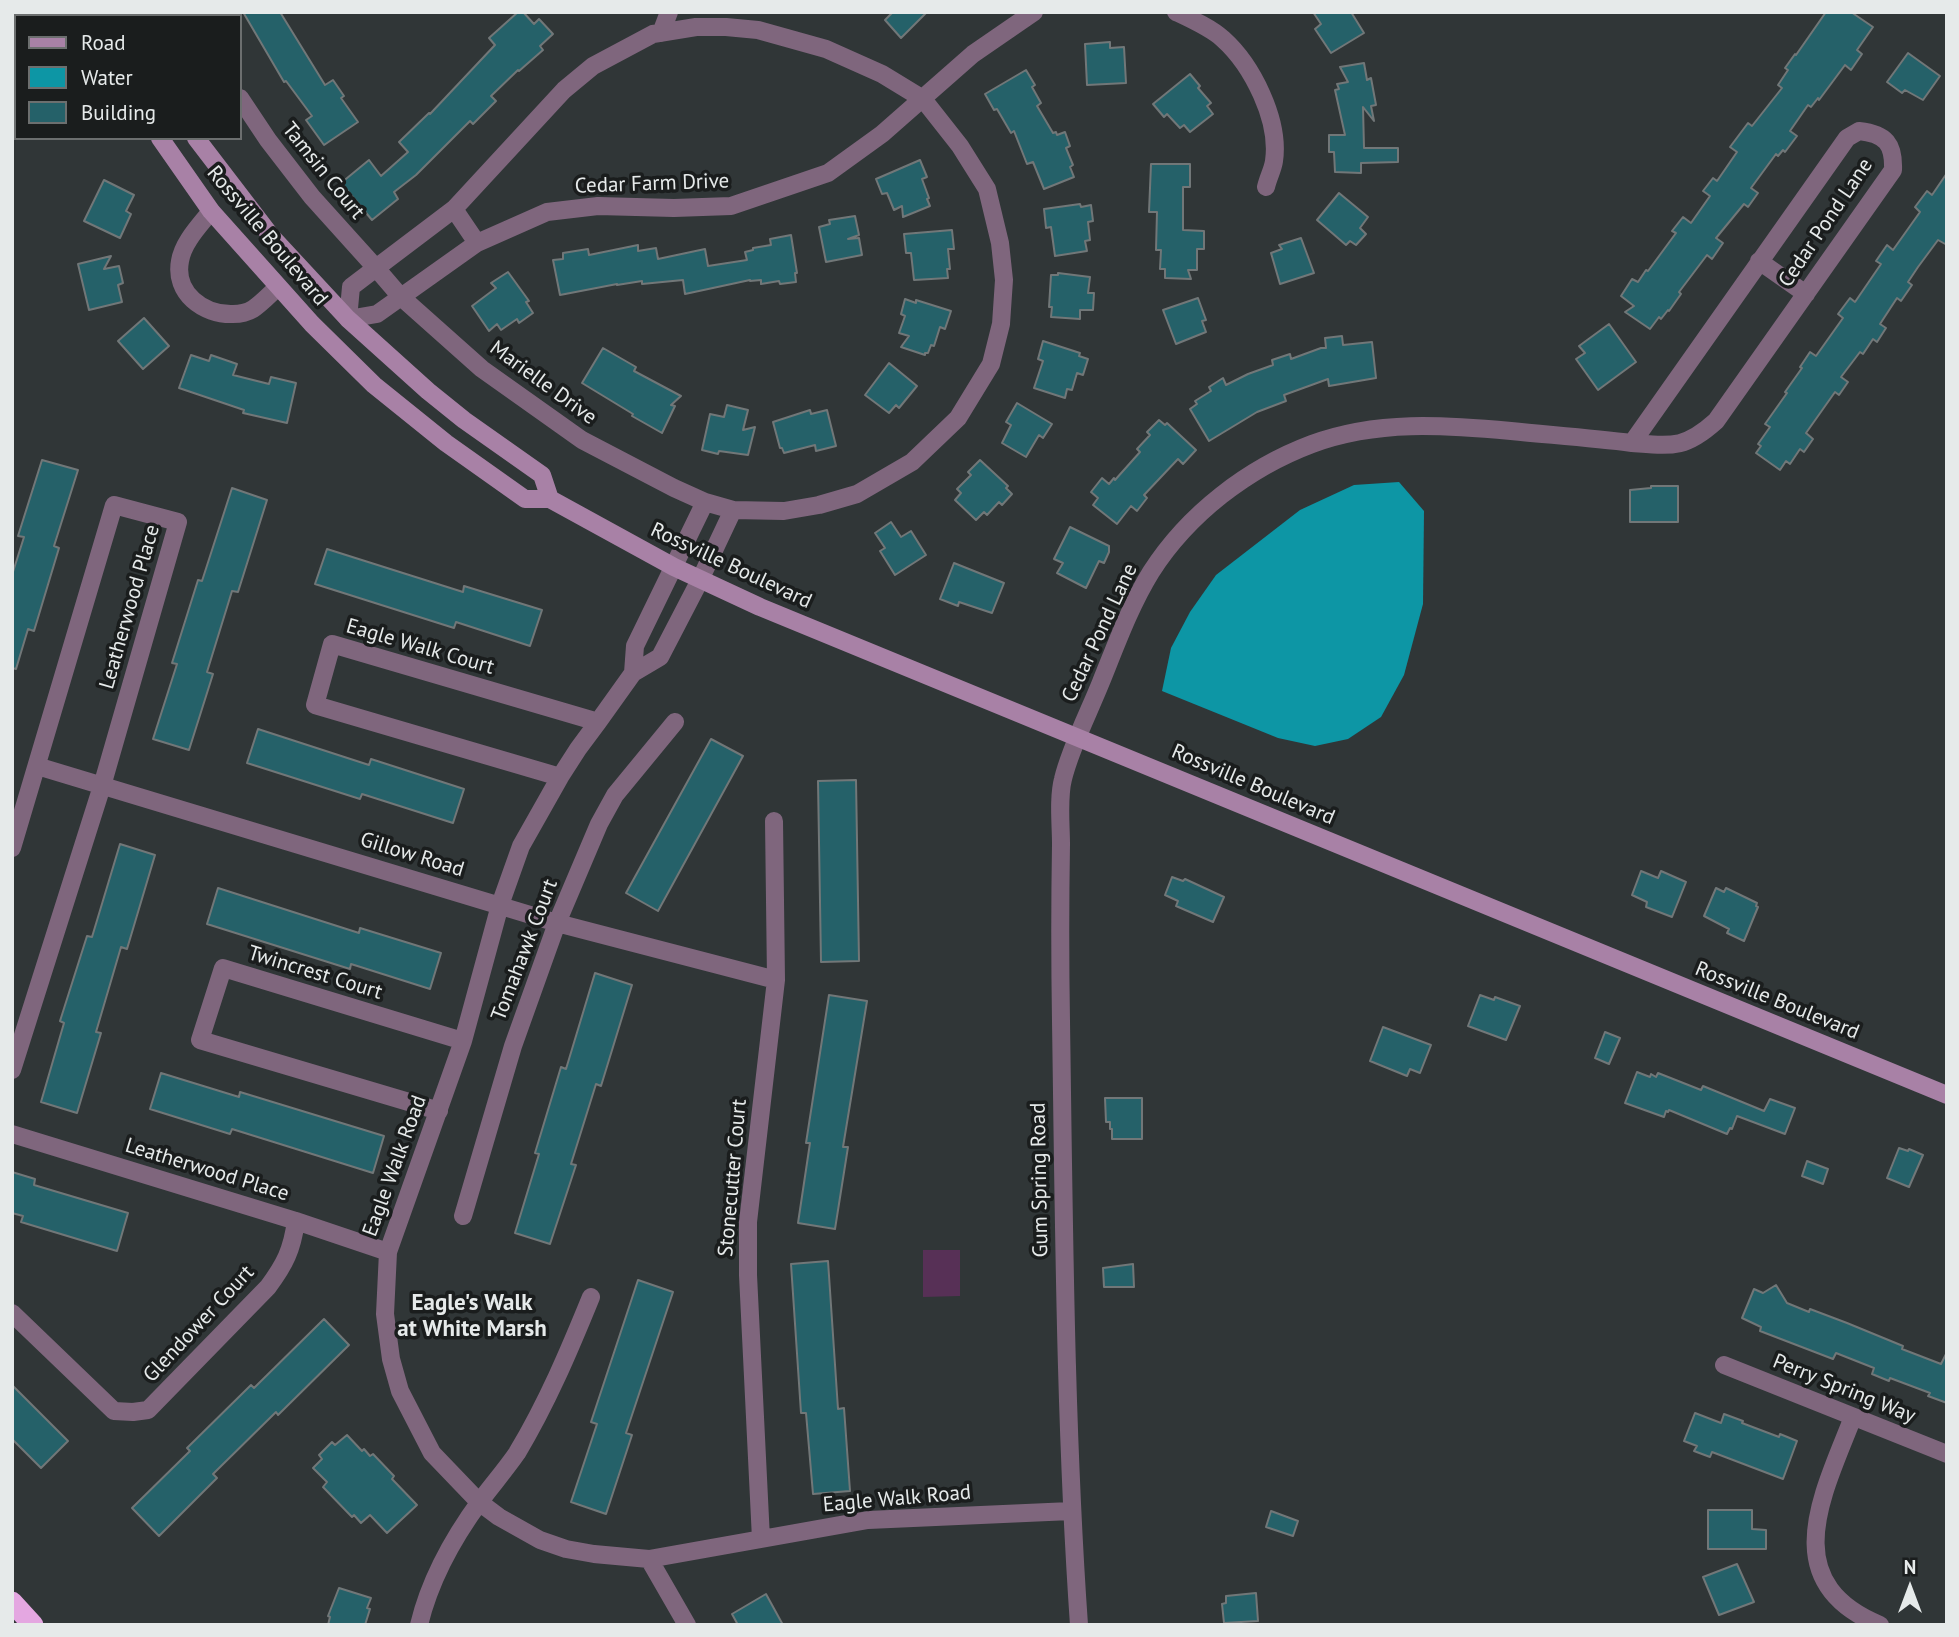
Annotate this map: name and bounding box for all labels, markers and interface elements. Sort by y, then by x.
legend [14,14,242,140]
text: Road [81,29,125,56]
text: Water [81,64,133,91]
text: Building [81,99,156,126]
street label: Tamsin Court [276,118,370,224]
street label: Cedar Pond Lane [1774,154,1878,292]
street label: Rossville Boulevard [201,161,333,311]
street label: Cedar Farm Drive [574,169,730,199]
street label: Marielle Drive [485,336,601,430]
street label: Rossville Boulevard [646,518,816,614]
street label: Leatherwood Place [95,522,165,692]
street label: Cedar Pond Lane [1057,560,1143,706]
street label: Eagle Walk Court [343,614,497,680]
street label: Rossville Boulevard [1168,739,1338,831]
street label: Gillow Road [357,827,467,883]
street label: Tomahawk Court [486,876,564,1024]
street label: Twincrest Court [245,941,385,1005]
street label: Rossville Boulevard [1691,957,1863,1045]
street label: Eagle Walk Road [358,1092,432,1240]
street label: Stonecutter Court [714,1098,752,1258]
street label: Gum Spring Road [1026,1102,1054,1258]
street label: Leatherwood Place [122,1133,292,1207]
street label: Glendower Court [138,1260,260,1388]
district label: Eagle's Walk at White Marsh [397,1289,547,1343]
street label: Perry Spring Way [1769,1349,1919,1429]
street label: Eagle Walk Road [822,1480,972,1518]
north arrow [1875,1553,1945,1623]
text: N [1904,1555,1916,1579]

